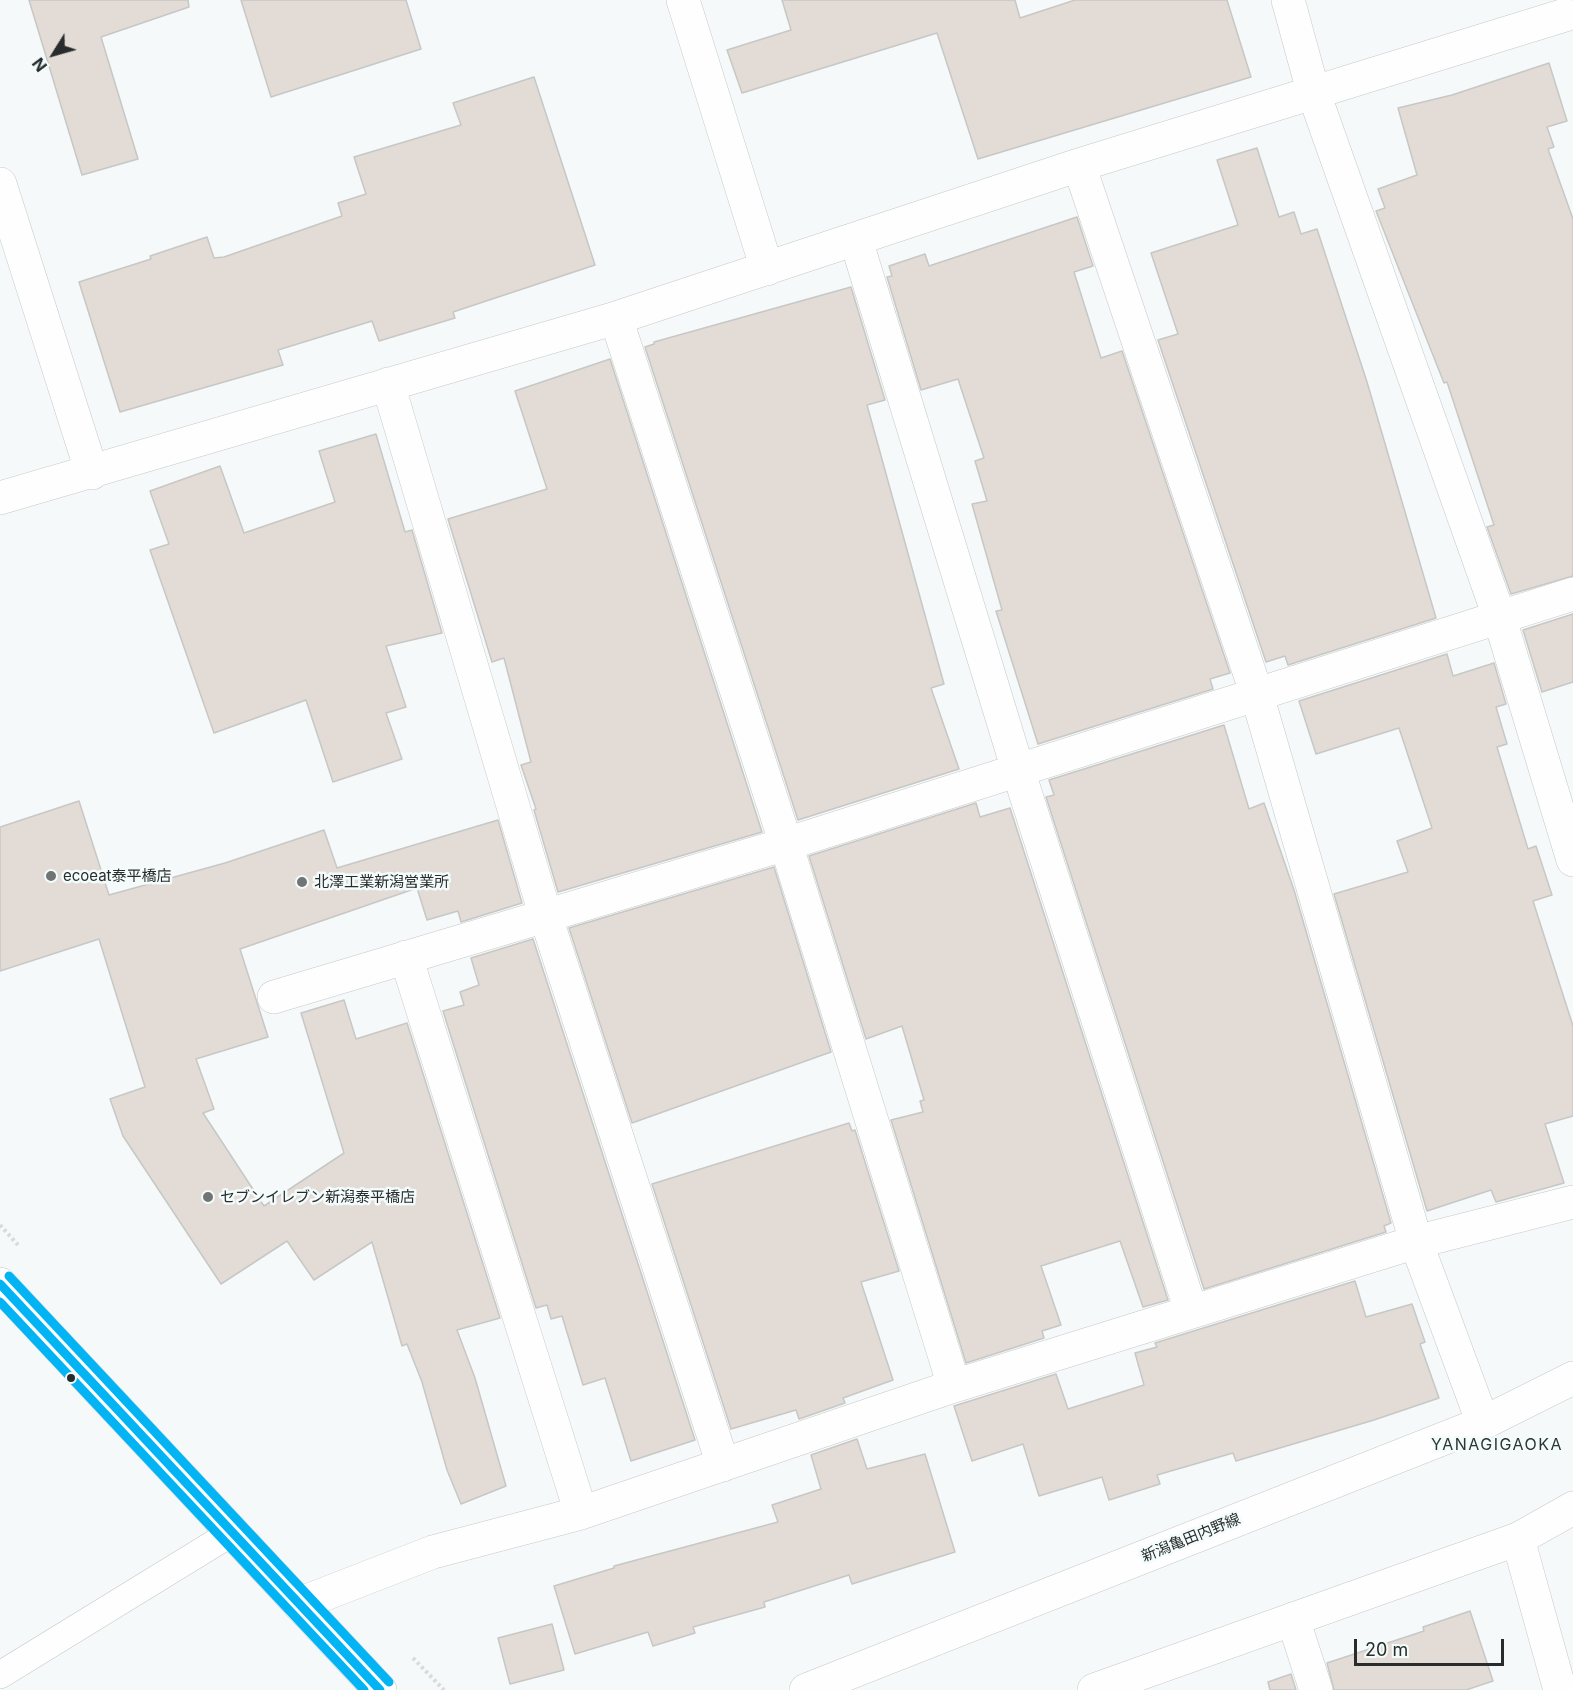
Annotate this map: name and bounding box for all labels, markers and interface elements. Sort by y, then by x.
north arrow [24,24,84,84]
text: N [28,54,51,76]
place label: ecoeat泰平橋店 [63,867,172,885]
marker: ecoeat泰平橋店 [44,869,58,883]
place label: 北澤工業新潟営業所 [314,873,449,891]
marker: 北澤工業新潟営業所 [295,875,309,889]
place label: セブンイレブン新潟泰平橋店 [220,1188,415,1206]
marker: セブンイレブン新潟泰平橋店 [201,1190,215,1204]
unlabelled marker [65,1372,77,1384]
district label: YANAGIGAOKA [1431,1435,1563,1455]
street label: 新潟亀田内野線 [1139,1510,1243,1566]
scale bar [1357,1627,1507,1665]
text: 20 m [1365,1639,1408,1660]

